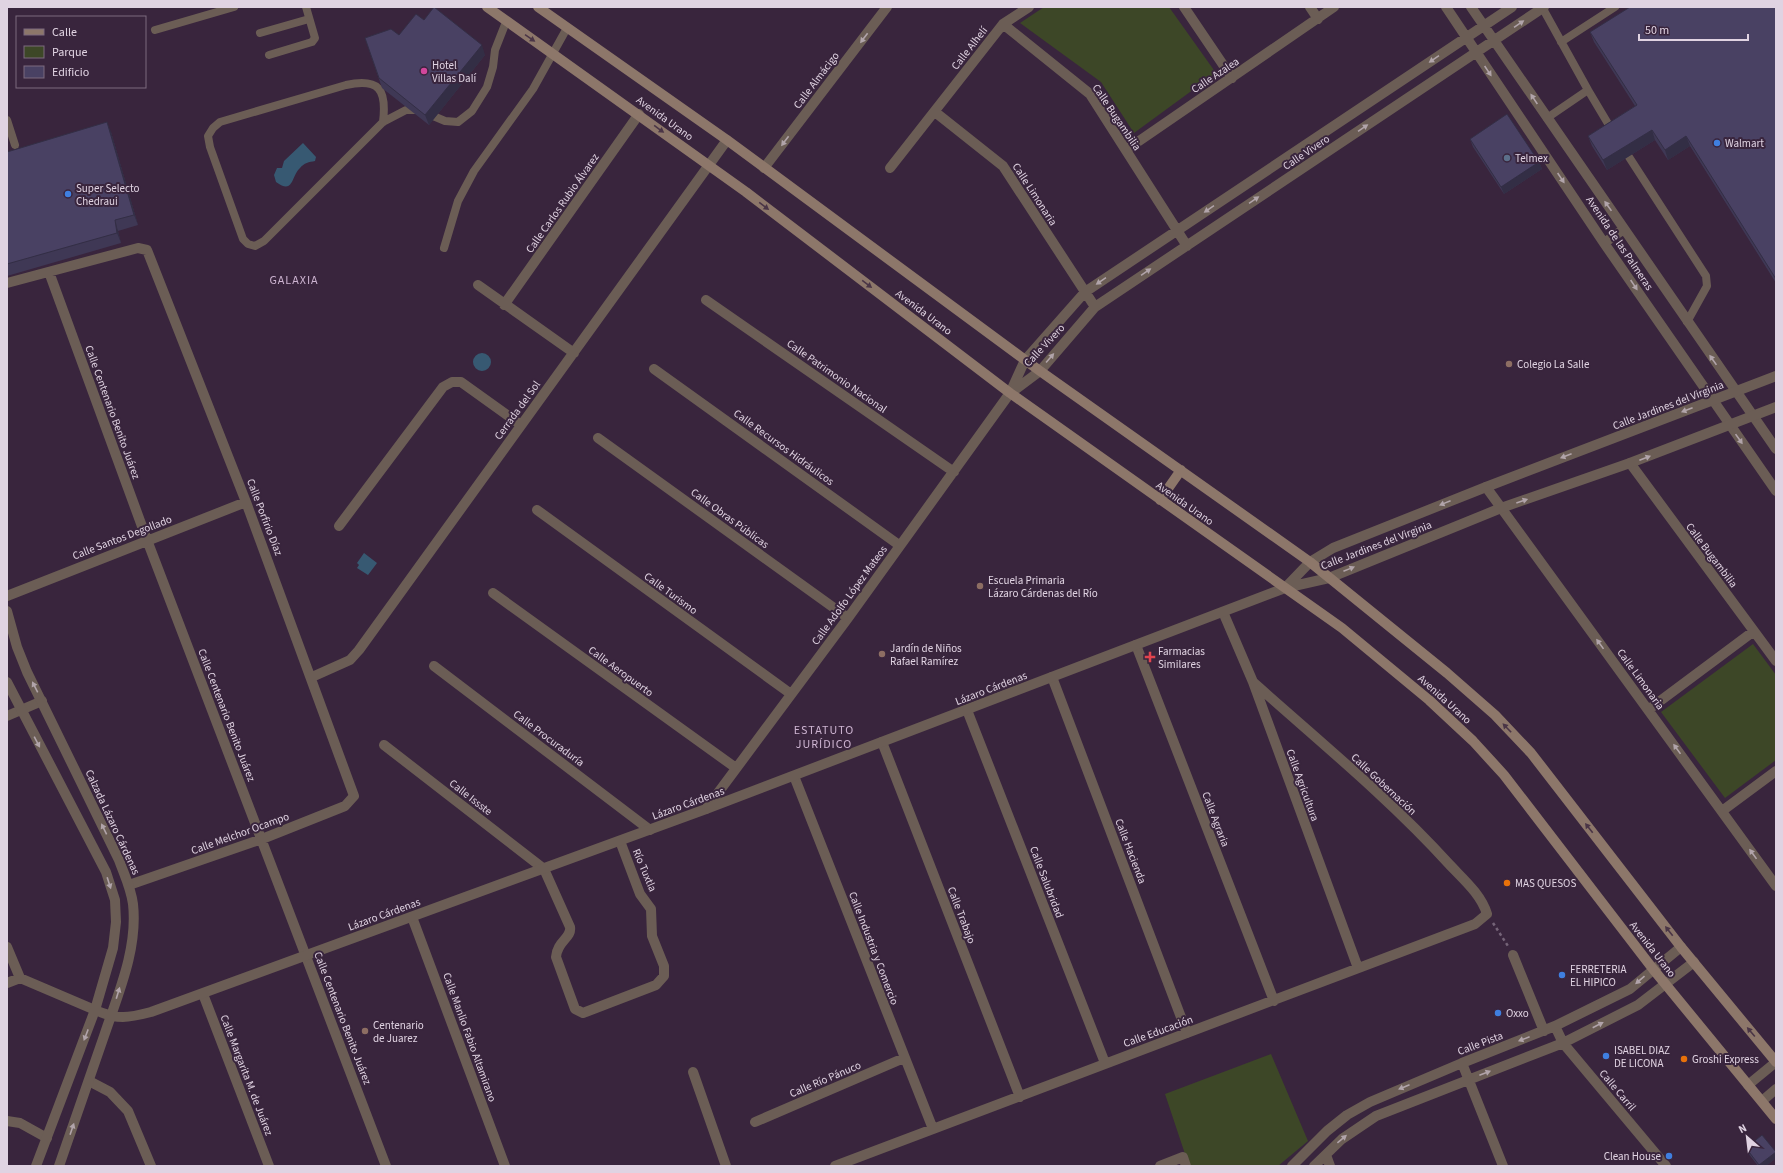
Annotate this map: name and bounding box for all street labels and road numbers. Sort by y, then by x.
street label: Calle Alhelí [948,23,991,73]
street label: Calle Almácigo [790,49,843,112]
street label: Calle Azalea [1188,54,1242,97]
street label: Calle Bugambilia [1089,81,1144,154]
street label: Avenida Urano [633,93,696,144]
street label: Calle Vivero [1280,131,1333,174]
street label: Calle Carlos Rubio Álvarez [522,150,603,256]
street label: Calle Limonaria [1009,160,1060,228]
street label: Avenida de las Palmeras [1583,193,1657,294]
street label: Avenida Urano [892,286,955,339]
street label: Calle Vivero [1021,321,1068,370]
street label: Calle Patrimonio Nacional [784,336,890,417]
street label: Calle Centenario Benito Juárez [81,343,144,481]
street label: Calle Jardines del Virginia [1610,377,1726,434]
street label: Cerrada del Sol [491,378,544,443]
street label: Calle Recursos Hidráulicos [730,406,837,489]
street label: Calle Porfirio Díaz [243,477,286,558]
street label: Avenida Urano [1153,478,1217,529]
street label: Calle Obras Públicas [688,485,772,552]
street label: Calle Santos Degollado [70,512,174,563]
street label: Calle Jardines del Virginia [1318,517,1434,574]
street label: Calle Bugambilia [1682,520,1741,591]
street label: Calle Adolfo López Mateos [808,542,891,648]
street label: Calle Turismo [641,569,700,618]
street label: Calle Aeropuerto [585,643,656,700]
street label: Calle Limonaria [1613,646,1668,713]
street label: Calle Centenario Benito Juárez [194,647,259,784]
street label: Lázaro Cárdenas [953,668,1030,709]
street label: Avenida Urano [1415,671,1475,727]
street label: Calle Procuraduría [510,707,587,770]
street label: Calle Agricultura [1283,747,1323,823]
street label: Calle Gobernación [1348,750,1420,819]
street label: Calzada Lázaro Cárdenas [82,767,144,878]
street label: Calle Issste [446,776,496,819]
street label: Lázaro Cárdenas [650,783,727,824]
street label: Calle Agraria [1198,790,1233,849]
street label: Calle Melchor Ocampo [189,809,291,858]
street label: Calle Hacienda [1111,816,1150,886]
street label: Calle Salubridad [1026,844,1067,920]
street label: Río Tuxtla [629,846,660,894]
street label: Calle Trabajo [944,885,979,946]
street label: Calle Industria y Comercio [845,889,902,1007]
street label: Lázaro Cárdenas [346,894,423,935]
street label: Avenida Urano [1626,918,1679,980]
street label: Calle Centenario Benito Juárez [310,950,375,1087]
street label: Calle Manlio Fabio Altamirano [439,970,500,1104]
street label: Calle Educación [1121,1012,1195,1051]
street label: Calle Margarita M. de Juárez [217,1013,277,1138]
street label: Calle Pista [1455,1028,1505,1059]
street label: Calle Río Pánuco [787,1058,863,1101]
street label: Calle Carril [1596,1066,1640,1114]

